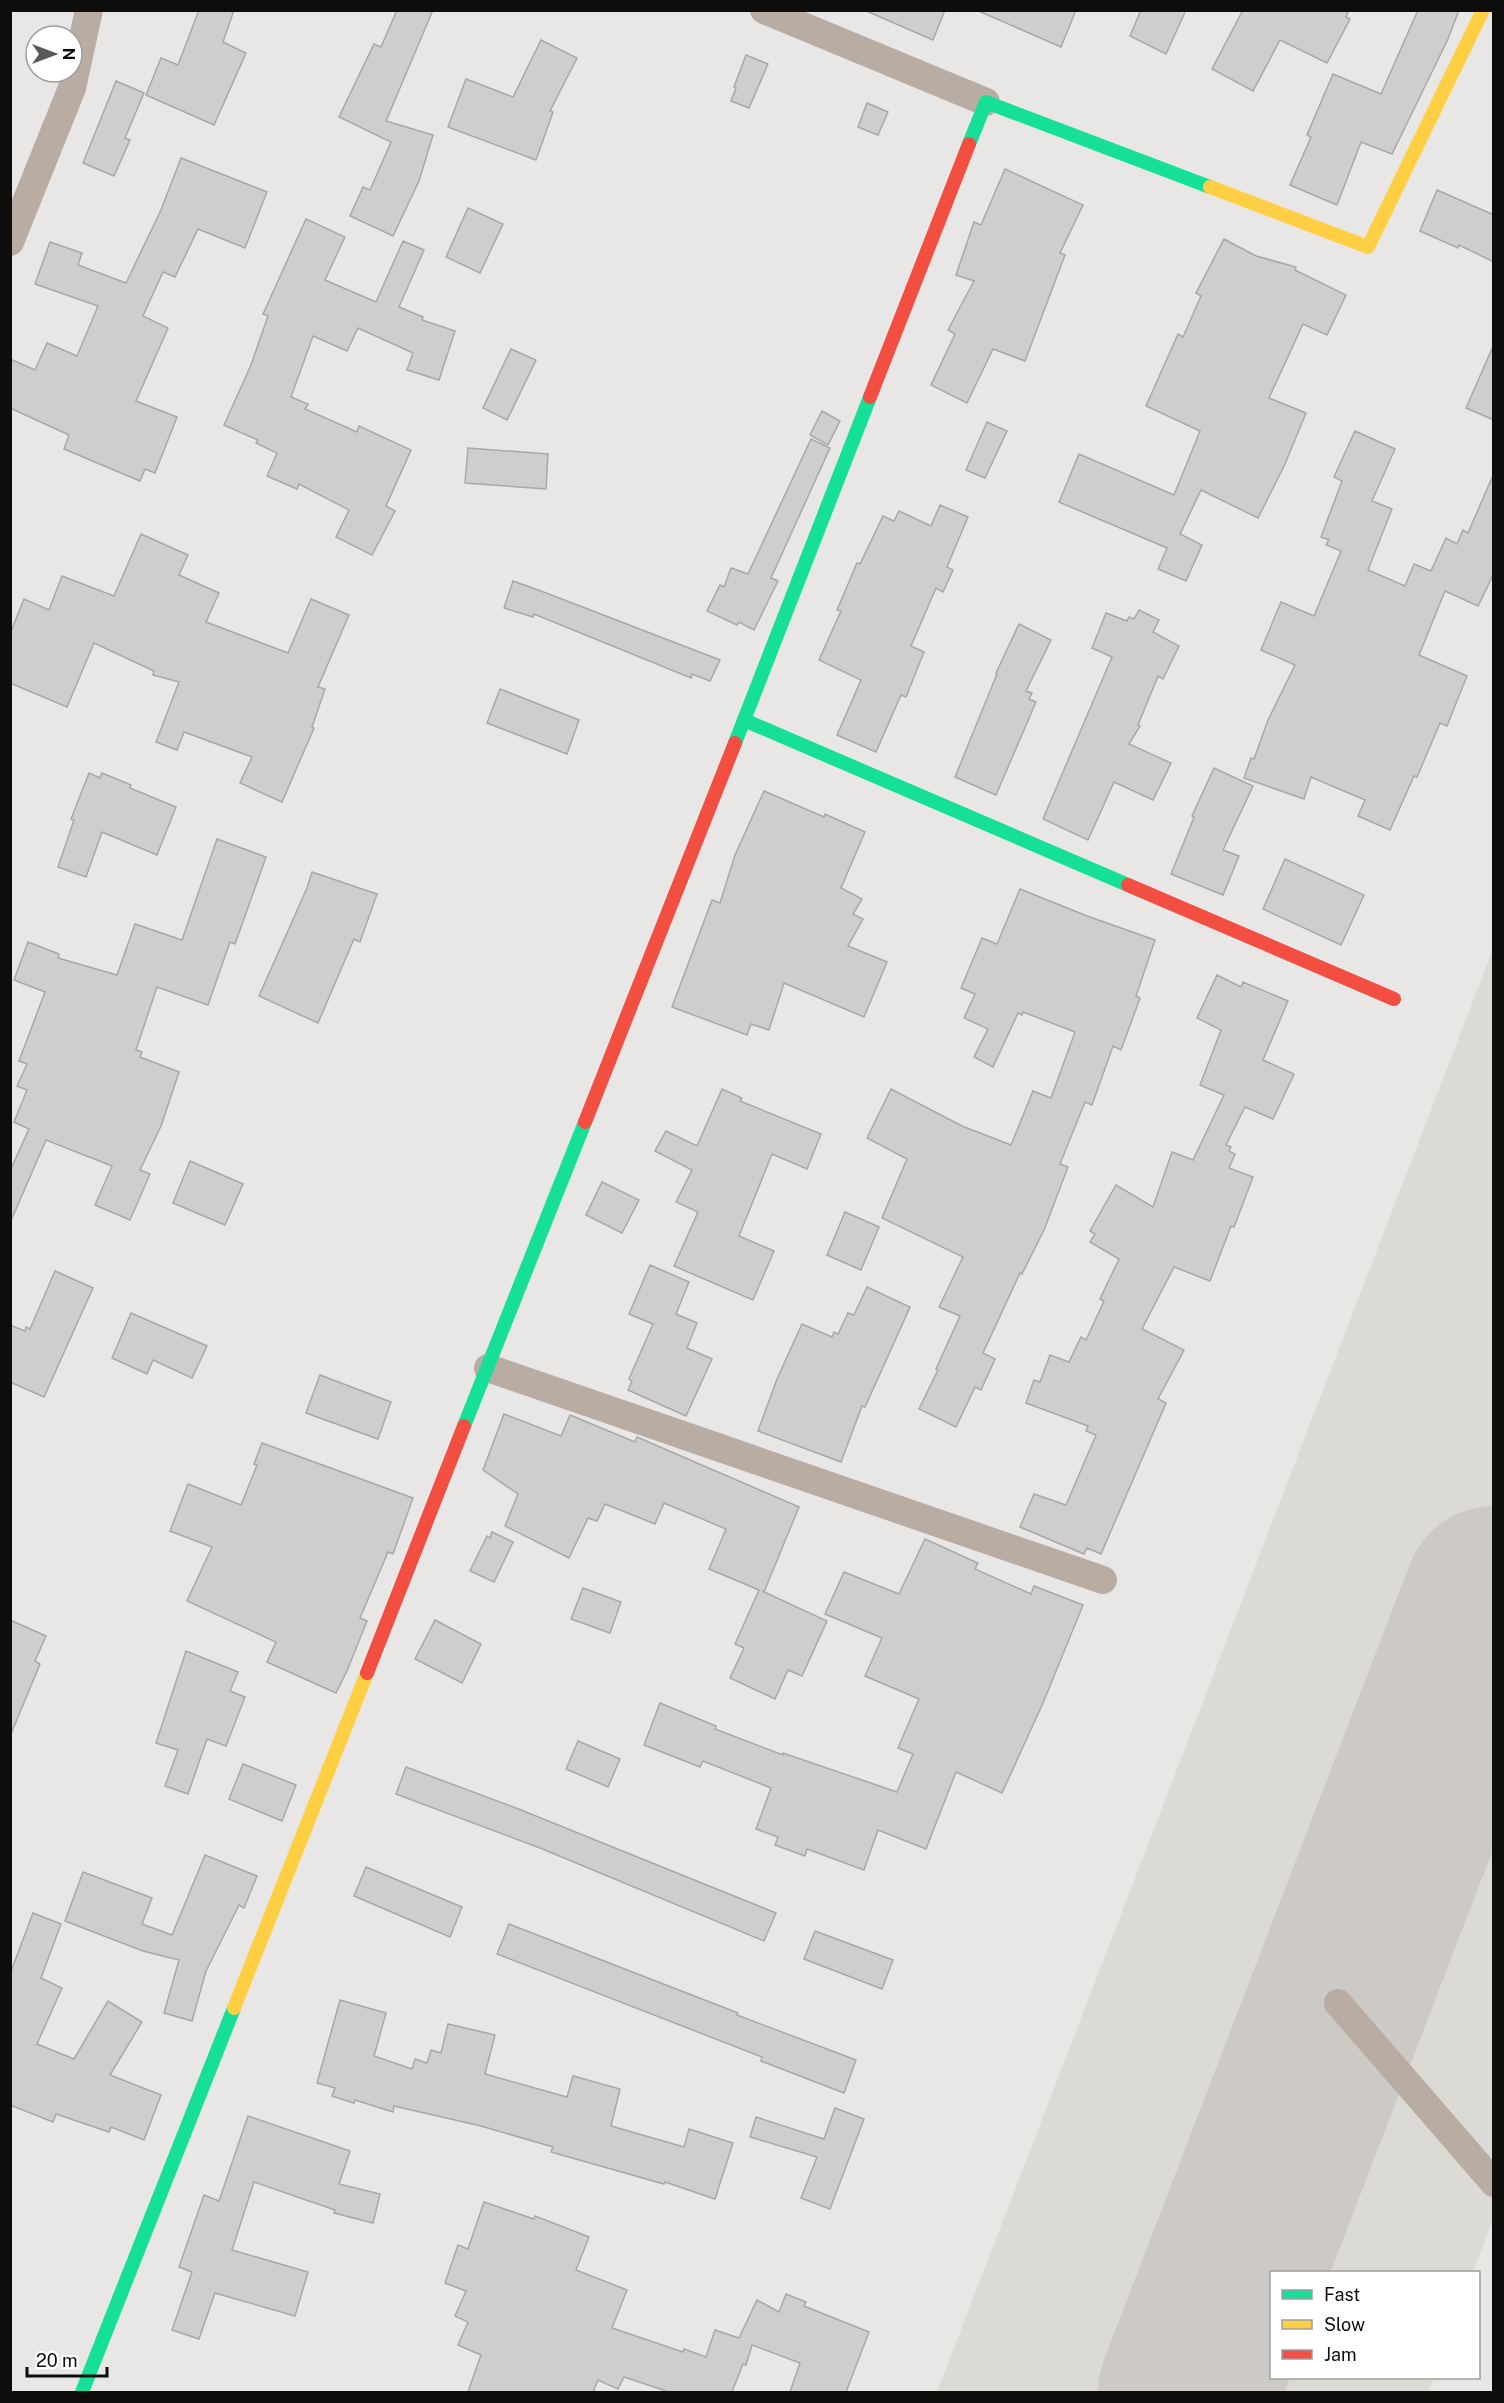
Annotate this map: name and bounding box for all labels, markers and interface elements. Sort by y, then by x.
north arrow [24,24,84,84]
text: N [59,48,78,60]
legend [1270,2271,1480,2379]
text: Fast [1324,2284,1360,2305]
text: Slow [1324,2314,1365,2335]
scale bar [27,2340,106,2378]
text: Jam [1324,2344,1357,2365]
text: 20 m [36,2350,78,2371]

